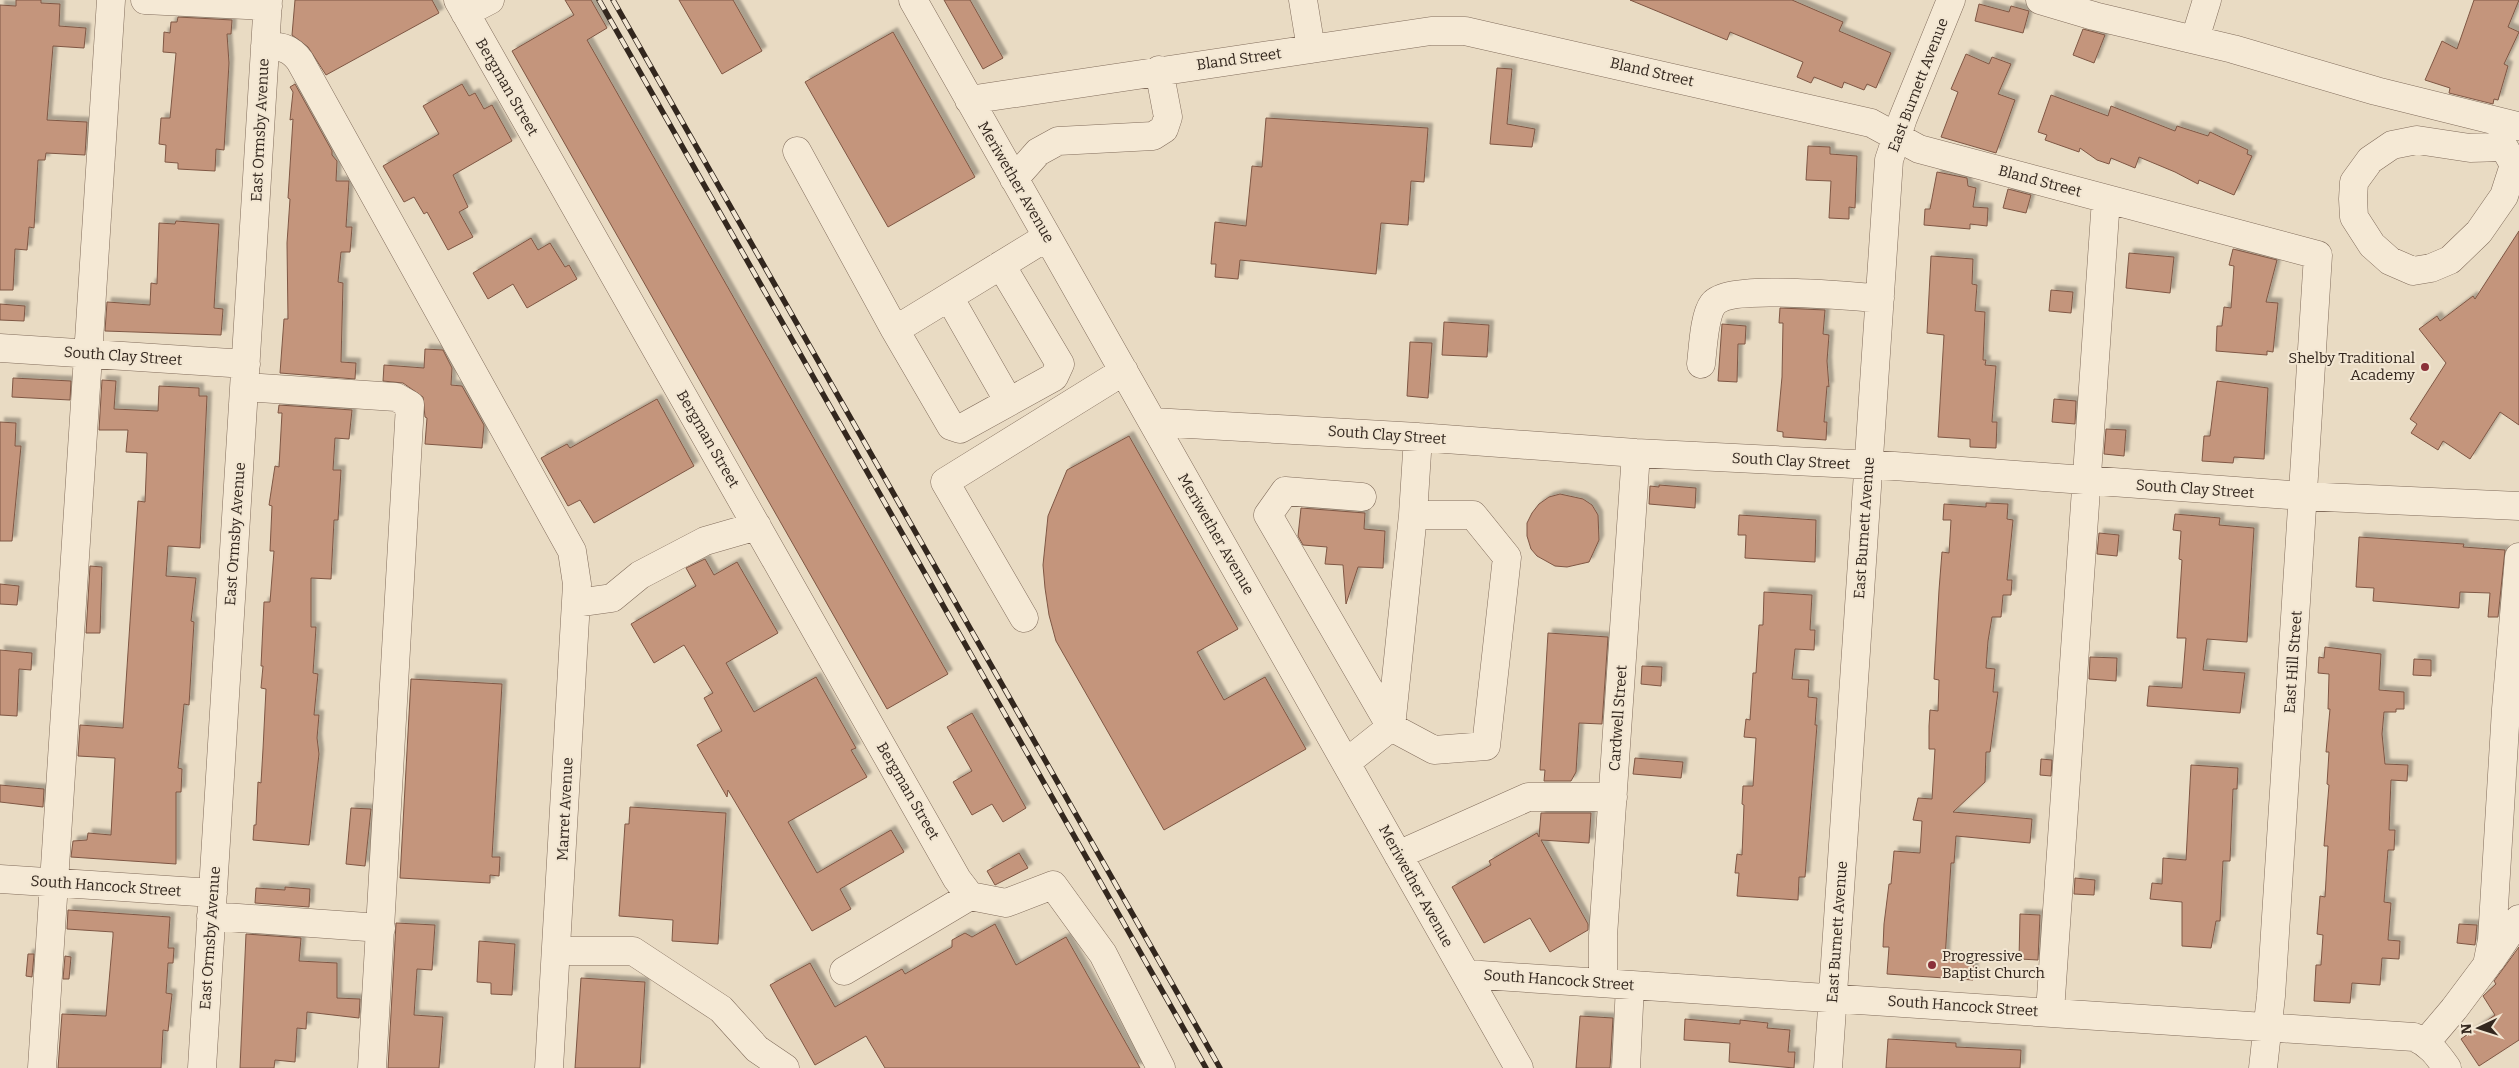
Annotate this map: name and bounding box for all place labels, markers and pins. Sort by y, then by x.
place label: Shelby Traditional Academy [2288,349,2415,384]
marker: Shelby Traditional Academy [2419,361,2431,373]
place label: Progressive Baptist Church [1942,947,2046,982]
marker: Progressive Baptist Church [1926,959,1938,971]

